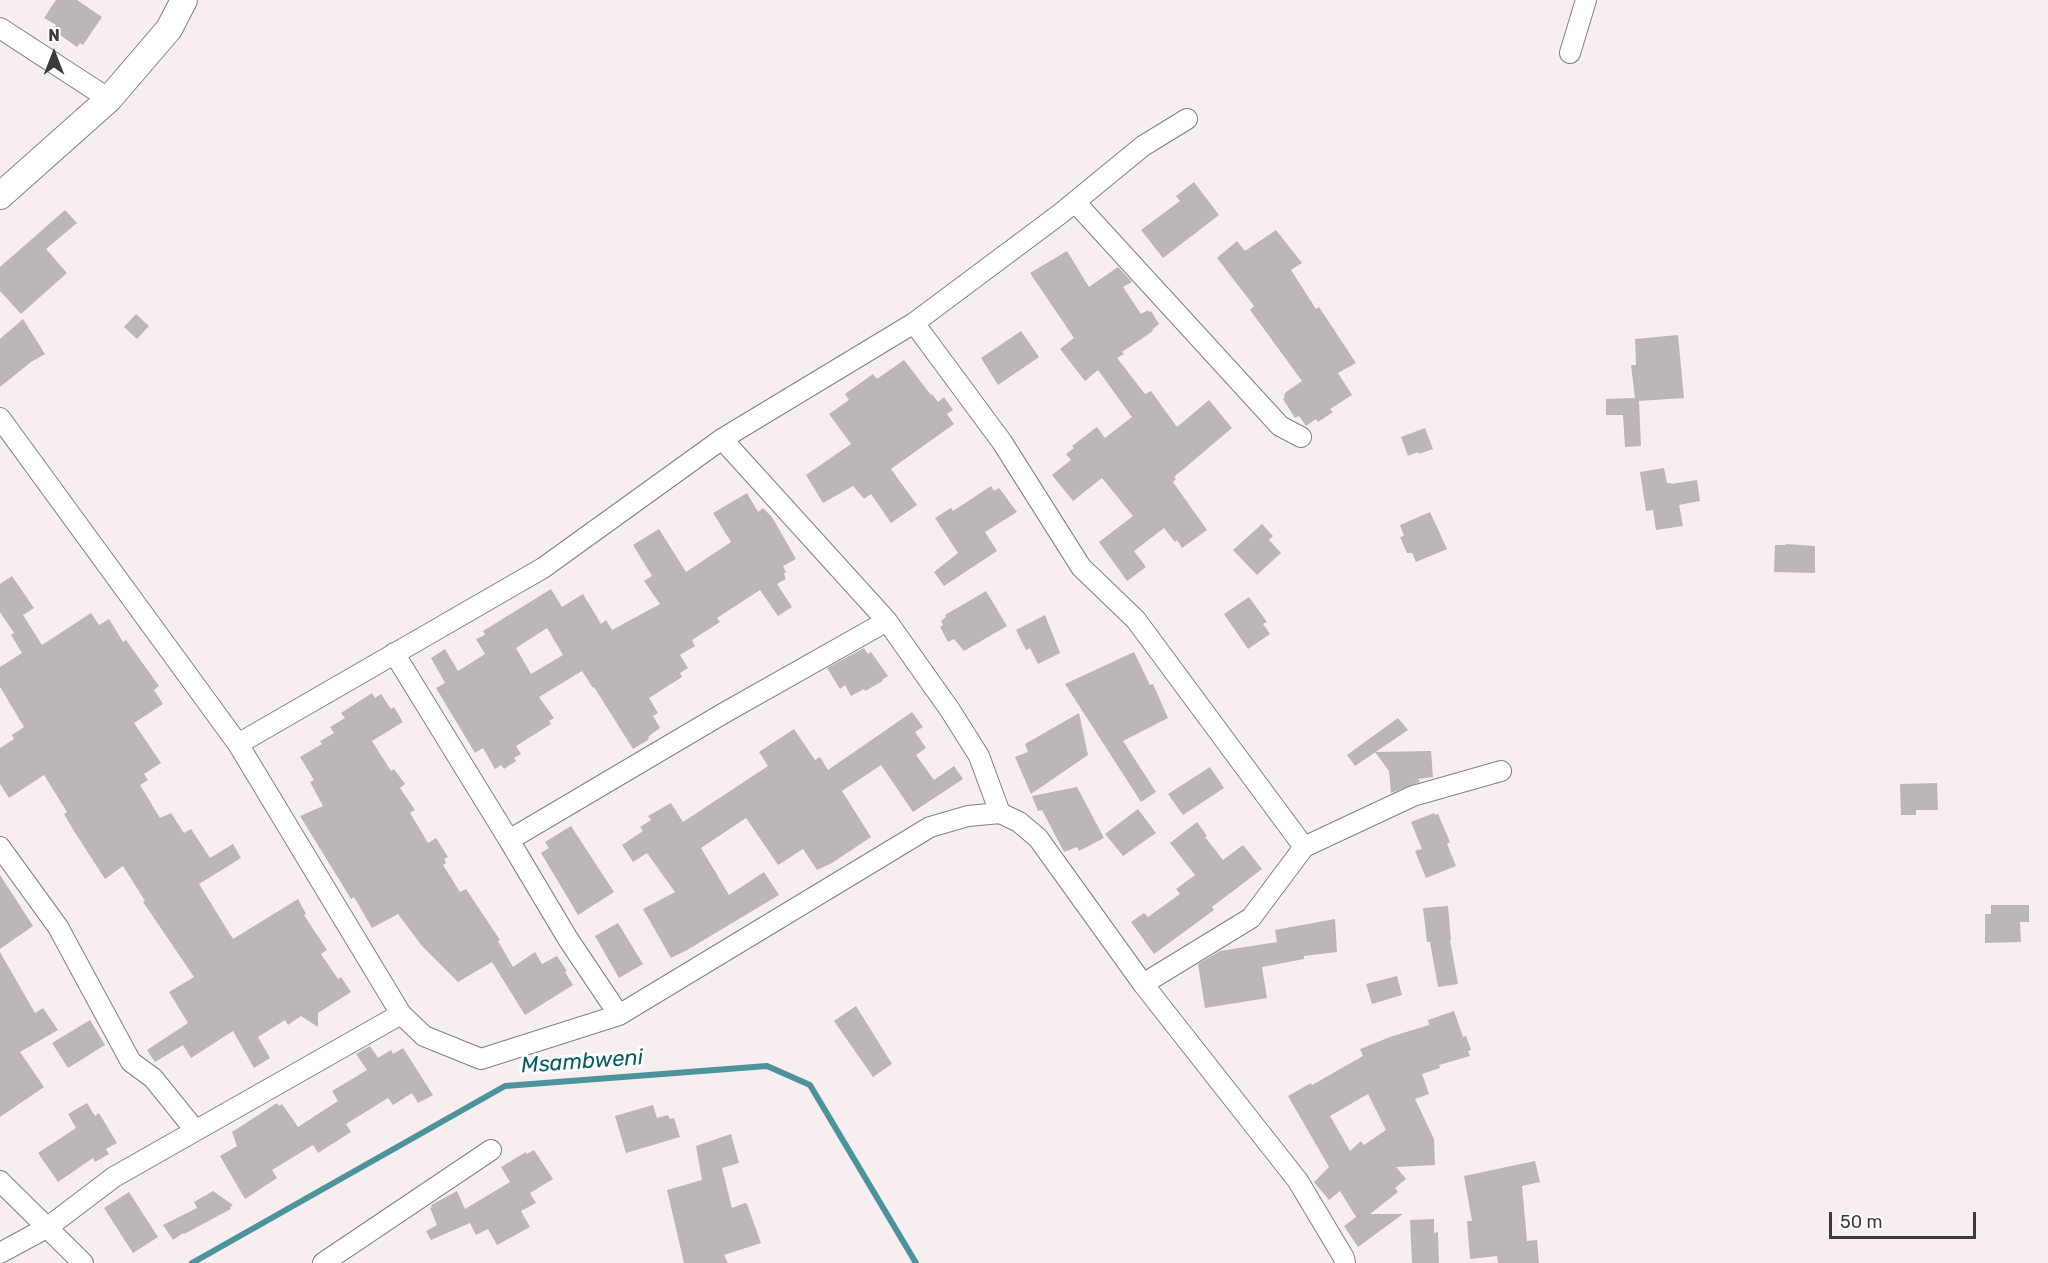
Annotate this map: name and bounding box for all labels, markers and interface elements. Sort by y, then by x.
north arrow [24,24,84,84]
text: N [48,26,60,45]
water label: Msambweni [520,1045,644,1079]
scale bar [1832,1200,1979,1238]
text: 50 m [1840,1211,1883,1233]

